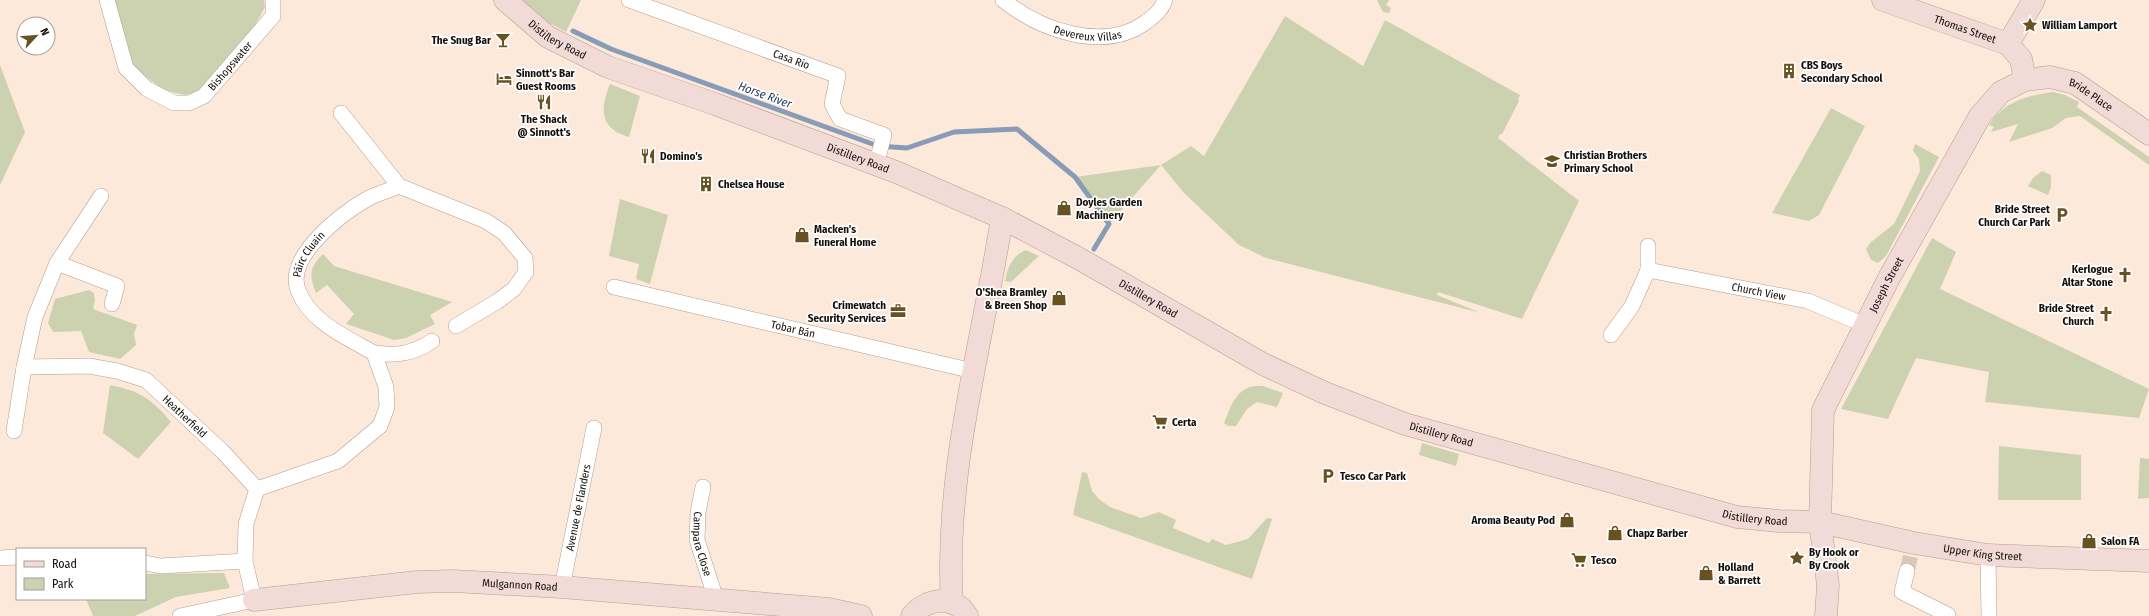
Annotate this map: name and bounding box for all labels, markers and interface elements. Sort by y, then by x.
street label: Thomas Street [1932,12,1998,46]
north arrow [16,16,56,56]
place icon: William Lamport [2021,16,2039,34]
street label: Distillery Road [526,17,589,62]
place label: William Lamport [2042,19,2117,32]
street label: Devereux Villas [1052,22,1123,43]
text: N [37,26,52,38]
bar icon: The Snug Bar [494,31,512,49]
place label: The Snug Bar [431,34,492,47]
street label: Bishopswater [205,39,255,93]
street label: Casa Rio [772,47,812,72]
place label: CBS Boys Secondary School [1801,59,1884,85]
building icon: CBS Boys Secondary School [1780,62,1798,80]
place label: Sinnott's Bar Guest Rooms [516,67,576,93]
hotel icon: Sinnott's Bar Guest Rooms [495,70,513,88]
street label: Bride Place [2068,75,2115,114]
water label: Horse River [736,79,794,111]
restaurant icon: The Shack @ Sinnott's [535,93,553,111]
place label: The Shack @ Sinnott's [517,113,571,139]
street label: Distillery Road [825,140,891,175]
restaurant icon: Domino's [639,147,657,165]
place label: Christian Brothers Primary School [1564,149,1647,175]
place label: Domino's [660,150,703,163]
school or university icon: Christian Brothers Primary School [1543,152,1561,170]
building icon: Chelsea House [697,175,715,193]
place label: Chelsea House [718,178,785,191]
place label: Doyles Garden Machinery [1076,196,1142,222]
shop icon: Doyles Garden Machinery [1055,199,1073,217]
place label: Bride Street Church Car Park [1978,203,2050,229]
parking icon: Bride Street Church Car Park [2053,206,2071,224]
place label: Macken's Funeral Home [814,223,877,249]
shop icon: Macken's Funeral Home [793,226,811,244]
street label: Páirc Cluain [290,228,327,278]
street label: Joseph Street [1866,254,1906,314]
place label: Kerlogue Altar Stone [2061,263,2113,289]
church icon: Kerlogue Altar Stone [2116,266,2134,284]
street label: Distillery Road [1117,276,1180,320]
street label: Church View [1731,280,1787,303]
place label: O'Shea Bramley & Breen Shop [976,286,1048,312]
shop icon: O'Shea Bramley & Breen Shop [1050,289,1068,307]
place label: Crimewatch Security Services [808,299,886,325]
office icon: Crimewatch Security Services [889,302,907,320]
place label: Bride Street Church [2039,302,2094,328]
church icon: Bride Street Church [2097,305,2115,323]
street label: Tobar Bán [770,317,817,340]
street label: Heatherfield [160,392,210,440]
supermarket icon: Certa [1151,413,1169,431]
place label: Certa [1172,416,1197,429]
street label: Distillery Road [1408,419,1475,449]
street label: Avenue de Flanders [563,463,593,552]
parking icon: Tesco Car Park [1319,467,1337,485]
place label: Tesco Car Park [1340,470,1406,483]
street label: Distillery Road [1721,507,1788,528]
street label: Campara Close [690,511,715,578]
shop icon: Aroma Beauty Pod [1558,511,1576,529]
place label: Aroma Beauty Pod [1471,514,1555,527]
shop icon: Chapz Barber [1606,524,1624,542]
place label: Chapz Barber [1627,527,1689,540]
shop icon: Salon FA [2080,532,2098,550]
place label: Salon FA [2101,535,2140,548]
street label: Upper King Street [1942,541,2023,563]
place label: By Hook or By Crook [1809,546,1860,572]
legend [16,548,146,600]
place icon: By Hook or By Crook [1788,549,1806,567]
supermarket icon: Tesco [1570,551,1588,569]
place label: Tesco [1591,554,1617,567]
text: Road [52,557,77,571]
place label: Holland & Barrett [1718,561,1761,587]
shop icon: Holland & Barrett [1697,564,1715,582]
street label: Mulgannon Road [482,576,558,593]
text: Park [52,577,74,591]

